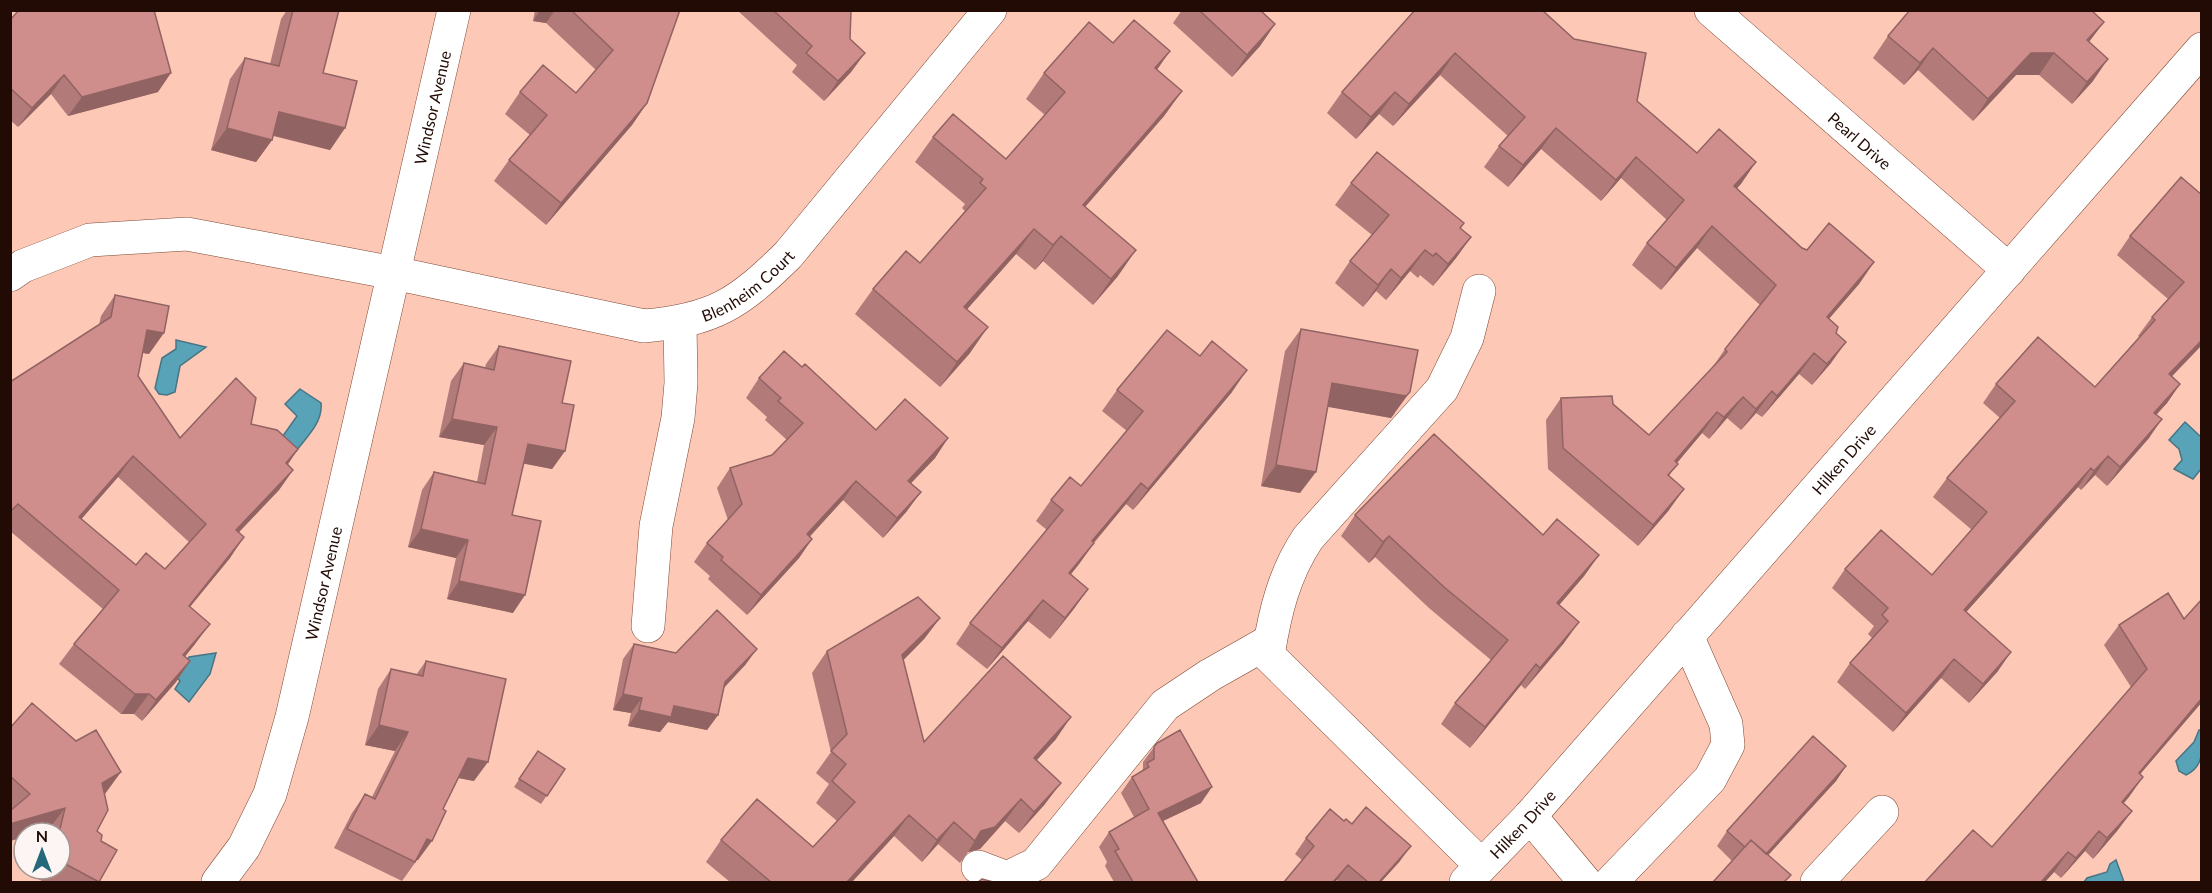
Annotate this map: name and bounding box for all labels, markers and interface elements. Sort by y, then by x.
street label: Windsor Avenue [409,49,454,166]
street label: Pearl Drive [1825,108,1896,173]
street label: Blenheim Court [699,246,798,325]
street label: Hilken Drive [1807,420,1879,498]
street label: Windsor Avenue [300,524,345,642]
street label: Hilken Drive [1485,785,1559,862]
north arrow [12,821,72,881]
text: N [36,826,48,845]

